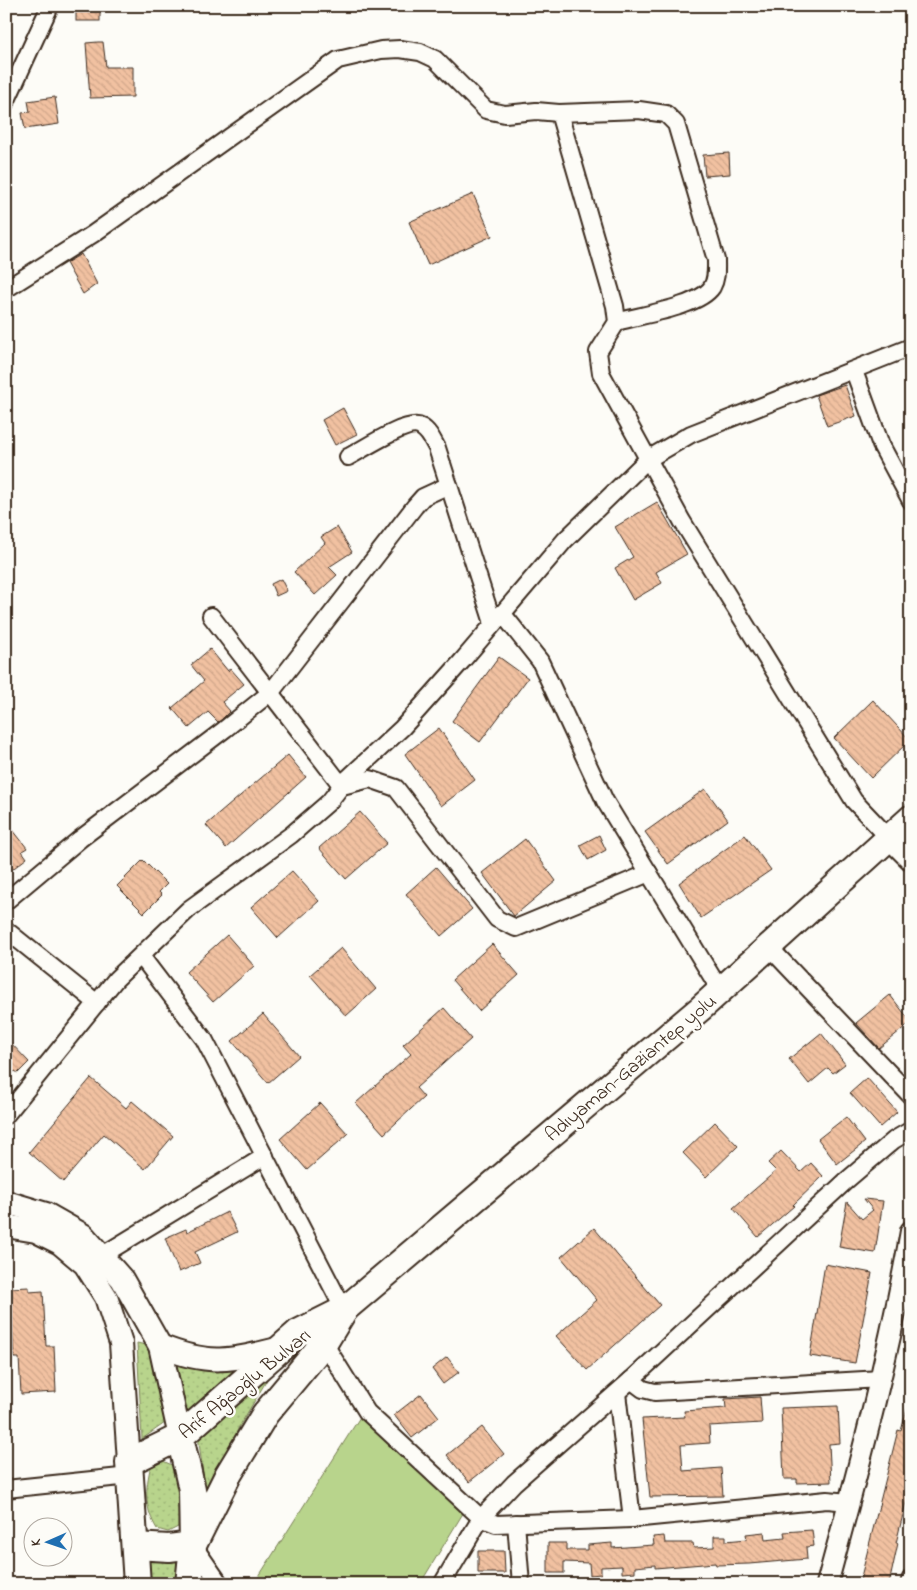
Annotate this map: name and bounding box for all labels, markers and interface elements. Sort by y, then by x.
street label: Adıyaman-Gaziantep yolu [539,988,724,1150]
street label: Arif Ağaoğlu Bulvarı [173,1322,319,1448]
north arrow [22,1518,72,1568]
text: K [26,1537,47,1546]

